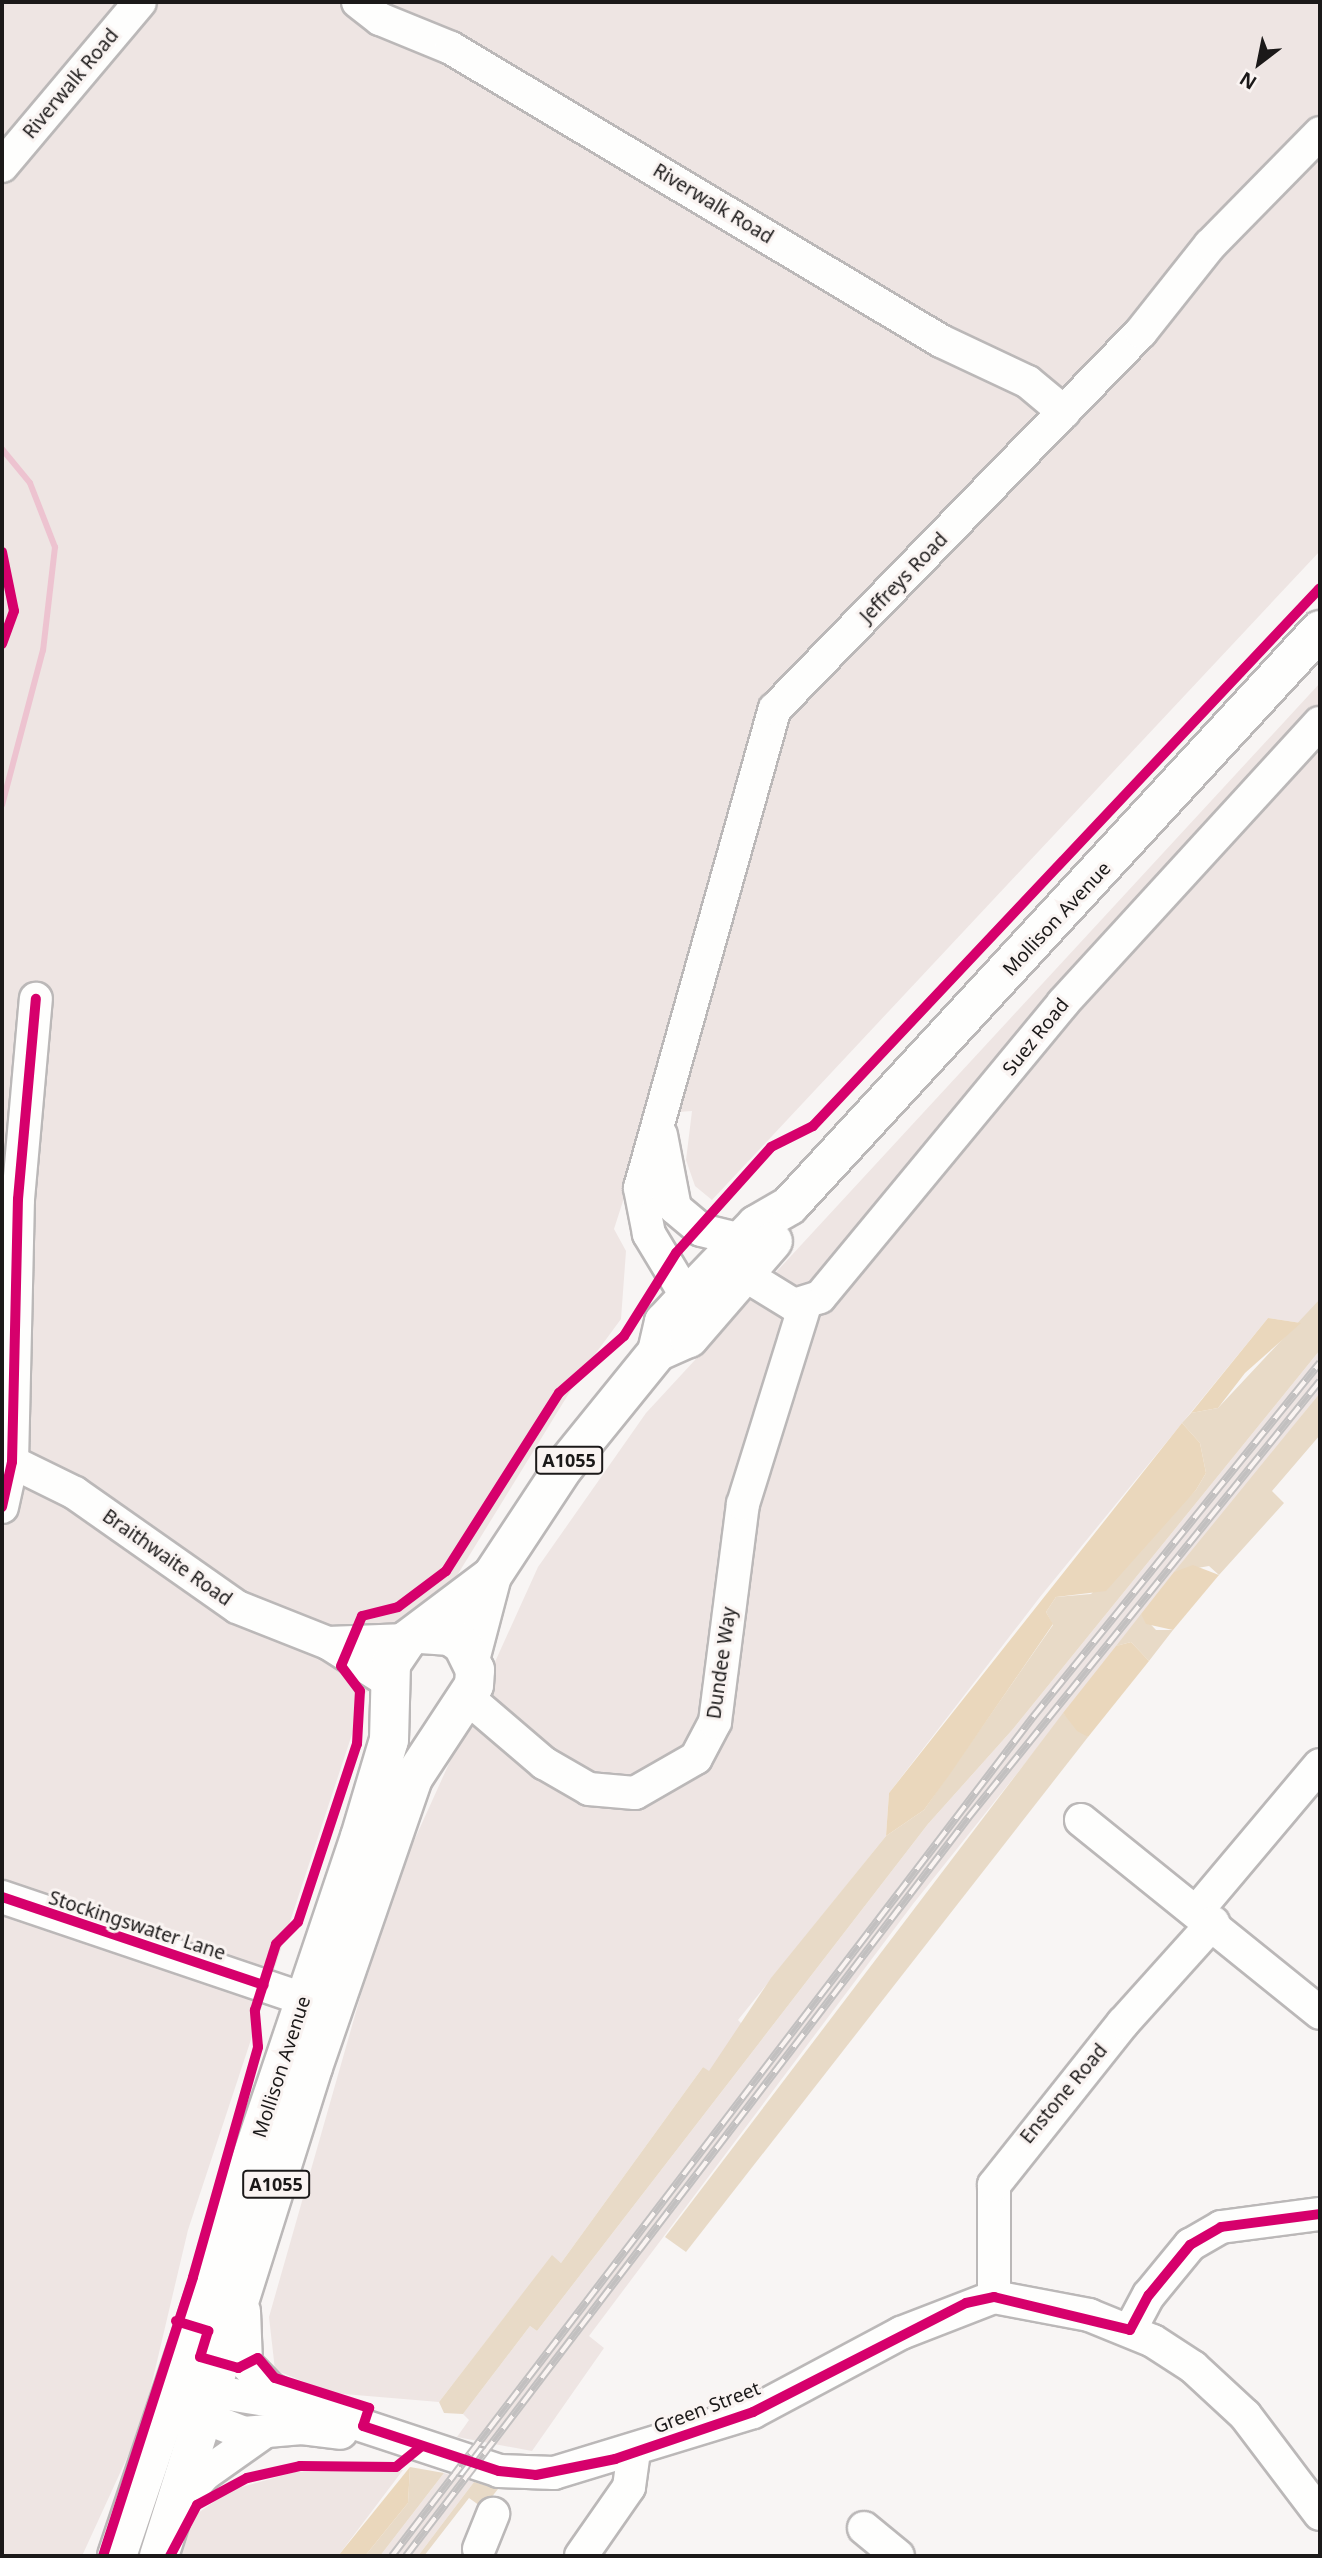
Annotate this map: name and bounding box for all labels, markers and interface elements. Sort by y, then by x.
street label: Riverwalk Road [19,25,123,143]
north arrow [1224,28,1294,98]
text: N [1234,66,1261,96]
street label: Riverwalk Road [649,159,777,249]
street label: Jeffreys Road [855,528,953,628]
street label: Mollison Avenue [998,857,1116,981]
street label: Suez Road [998,994,1074,1080]
road number: A1055 [534,1446,604,1475]
street label: Braithwaite Road [98,1505,236,1611]
street label: Dundee Way [703,1605,741,1721]
street label: Stockingswater Lane [46,1887,228,1965]
street label: Mollison Avenue [248,1993,316,2141]
street label: Enstone Road [1016,2040,1112,2148]
road number: A1055 [241,2170,311,2198]
street label: Green Street [650,2377,764,2439]

